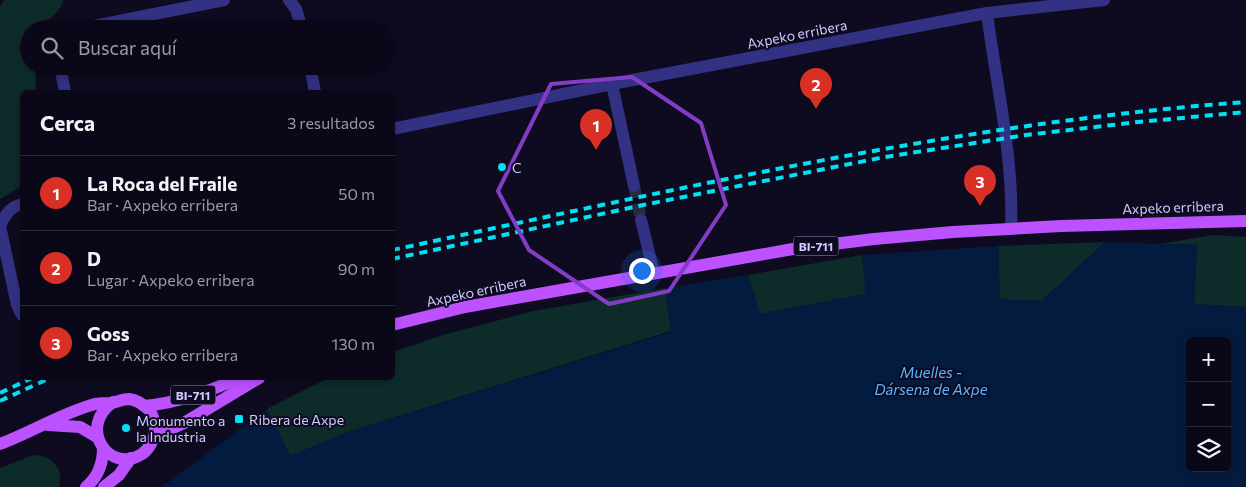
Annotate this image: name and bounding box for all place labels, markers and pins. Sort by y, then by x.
pin: 2 [800,68,832,109]
pin: 1 [580,109,612,150]
place label: C [512,159,522,176]
marker: C [496,161,508,173]
pin: 3 [964,165,996,206]
place label: Ribera de Axpe [249,411,344,428]
place label: Monumento a la Industria [136,412,225,445]
marker: Ribera de Axpe [233,413,245,425]
marker: Monumento a la Industria [120,422,132,434]

